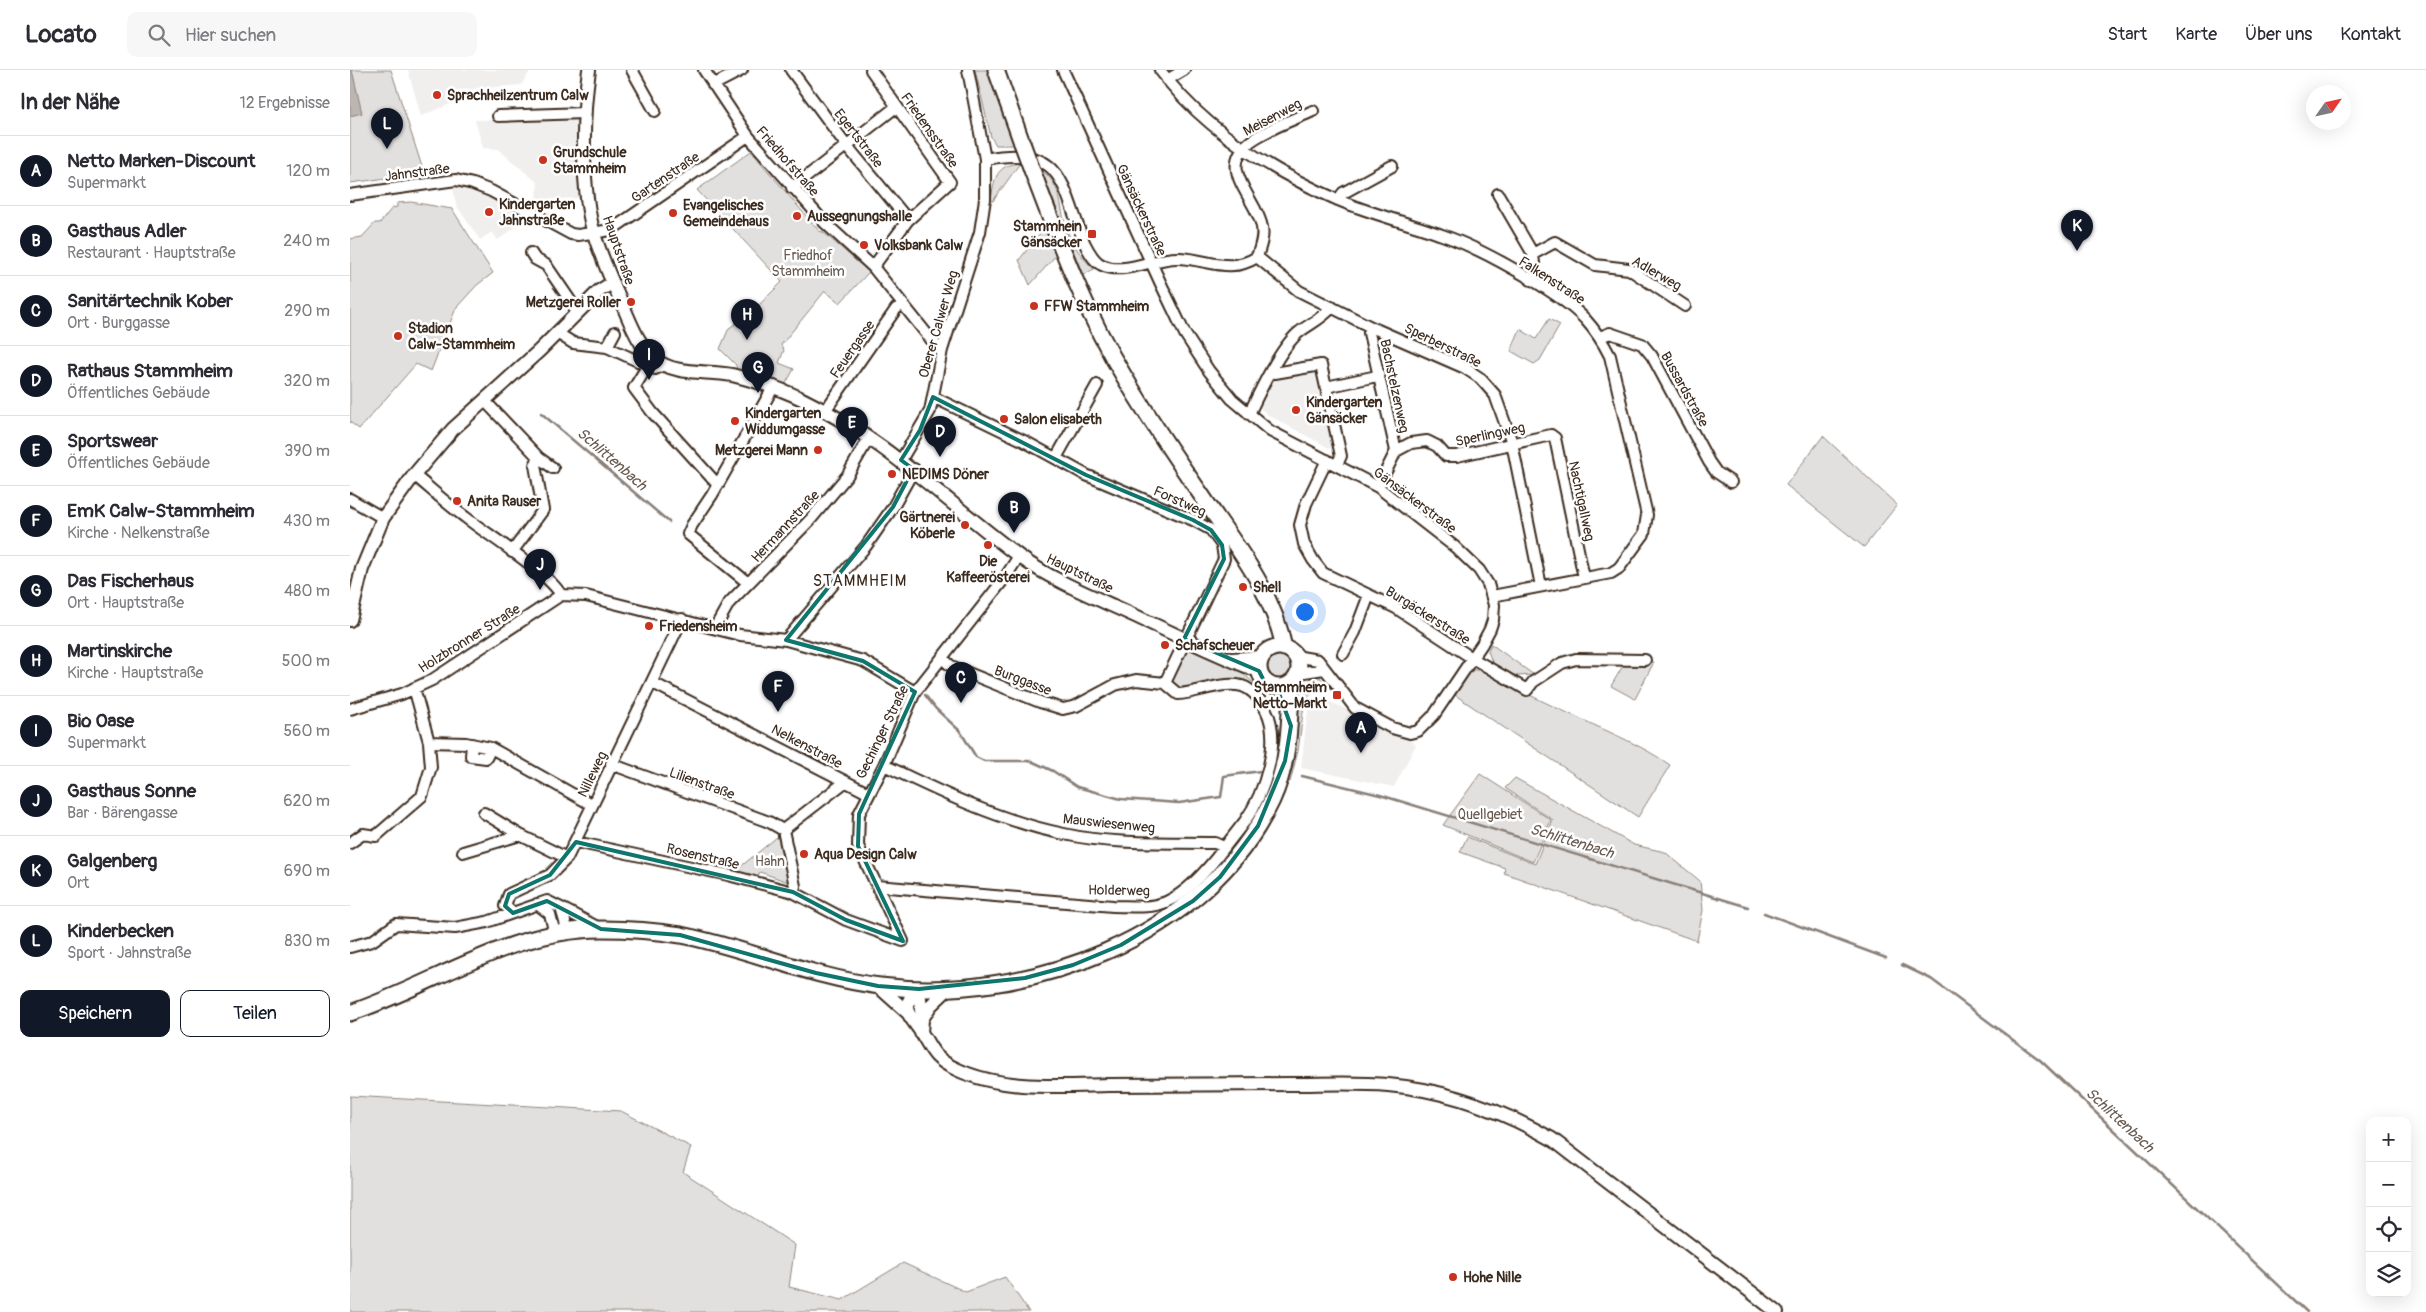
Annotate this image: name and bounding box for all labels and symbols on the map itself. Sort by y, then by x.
north arrow [2306,85,2351,130]
place label: Sprachheilzentrum Calw [447,87,589,104]
marker: Sprachheilzentrum Calw [431,89,443,101]
street label: Friedensstraße [897,89,962,171]
street label: Meisenweg [1240,95,1304,140]
street label: Egertstraße [830,106,887,171]
pin: L [371,108,403,149]
street label: Friedhofstraße [753,123,823,200]
place label: Grundschule Stammheim [553,144,627,177]
street label: Gartenstraße [628,148,703,206]
marker: Grundschule Stammheim [537,154,549,166]
street label: Jahnstraße [384,160,451,185]
street label: Gänsäckerstraße [1113,162,1170,259]
place label: Kindergarten Jahnstraße [499,196,575,229]
place label: Evangelisches Gemeindehaus [683,197,769,230]
marker: Kindergarten Jahnstraße [483,206,495,218]
marker: Evangelisches Gemeindehaus [667,207,679,219]
place label: Aussegnungshalle [807,208,913,225]
marker: Aussegnungshalle [791,210,803,222]
pin: K [2061,210,2093,251]
street label: Hauptstraße [599,213,638,287]
place label: Stammhein Gänsäcker [1013,218,1083,251]
marker: Stammhein Gänsäcker [1086,228,1098,240]
place label: Volksbank Calw [874,237,964,254]
marker: Volksbank Calw [858,239,870,251]
park label: Friedhof Stammheim [771,247,845,280]
street label: Adlerweg [1629,252,1685,294]
street label: Falkenstraße [1515,253,1588,308]
street label: Oberer Calwer Weg [915,268,962,380]
place label: Metzgerei Roller [526,294,622,311]
marker: Metzgerei Roller [625,296,637,308]
place label: FFW Stammheim [1044,298,1150,315]
pin: H [731,299,763,340]
marker: FFW Stammheim [1028,300,1040,312]
street label: Feuergasse [826,317,879,382]
place label: Stadion Calw-Stammheim [408,320,516,353]
street label: Sperberstraße [1402,320,1484,371]
marker: Stadion Calw-Stammheim [392,330,404,342]
street label: Bachstelzenweg [1376,338,1413,435]
pin: I [633,339,665,380]
street label: Bussardstraße [1657,349,1712,430]
pin: G [742,352,774,393]
place label: Kindergarten Gänsäcker [1306,394,1382,427]
marker: Kindergarten Gänsäcker [1290,404,1302,416]
place label: Kindergarten Widdumgasse [745,405,826,438]
pin: E [836,407,868,448]
place label: Salon elisabeth [1014,411,1102,428]
marker: Salon elisabeth [998,413,1010,425]
marker: Kindergarten Widdumgasse [729,415,741,427]
pin: D [924,416,956,457]
street label: Sperlingweg [1454,419,1526,450]
water label: Schlittenbach [573,424,651,495]
place label: Metzgerei Mann [715,442,808,459]
marker: Metzgerei Mann [812,444,824,456]
street label: Nachtigallweg [1565,460,1598,543]
street label: Gänsäckerstraße [1370,464,1460,537]
place label: NEDIMS Döner [902,466,990,483]
marker: NEDIMS Döner [886,468,898,480]
street label: Forstweg [1151,482,1209,521]
street label: Hermannstraße [748,487,823,566]
pin: B [998,492,1030,533]
place label: Anita Rauser [467,493,542,510]
marker: Anita Rauser [451,495,463,507]
place label: Gärtnerei Köberle [899,509,956,542]
marker: Gärtnerei Köberle [959,519,971,531]
marker: Die Kaffeerösterei [982,539,994,551]
pin: J [524,549,556,590]
street label: Hauptstraße [1044,550,1116,597]
place label: Die Kaffeerösterei [946,553,1030,586]
district label: STAMMHEIM [813,571,907,591]
place label: Shell [1253,579,1281,596]
marker: Shell [1237,581,1249,593]
street label: Burgäckerstraße [1382,583,1473,648]
your location [1292,599,1318,625]
street label: Holzbronner Straße [415,600,523,677]
place label: Friedensheim [659,618,738,635]
marker: Friedensheim [643,620,655,632]
place label: Schafscheuer [1175,637,1256,654]
marker: Schafscheuer [1159,639,1171,651]
pin: C [945,662,977,703]
street label: Burggasse [992,662,1054,699]
pin: F [762,671,794,712]
place label: Stammheim Netto-Markt [1253,679,1328,712]
street label: Gechinger Straße [852,683,913,782]
marker: Stammheim Netto-Markt [1331,689,1343,701]
pin: A [1345,712,1377,753]
street label: Nelkenstraße [768,721,845,772]
street label: Nilleweg [574,749,611,800]
street label: Lilienstraße [667,764,737,803]
park label: Quellgebiet [1457,806,1523,823]
street label: Mauswiesenweg [1062,810,1156,837]
water label: Schlittenbach [1528,820,1617,863]
street label: Rosenstraße [665,840,741,873]
place label: Aqua Design Calw [814,846,917,863]
marker: Aqua Design Calw [798,848,810,860]
park label: Hahn [755,853,785,870]
street label: Holderweg [1088,881,1150,900]
water label: Schlittenbach [2082,1084,2158,1157]
place label: Hohe Nille [1463,1269,1523,1286]
marker: Hohe Nille [1447,1271,1459,1283]

